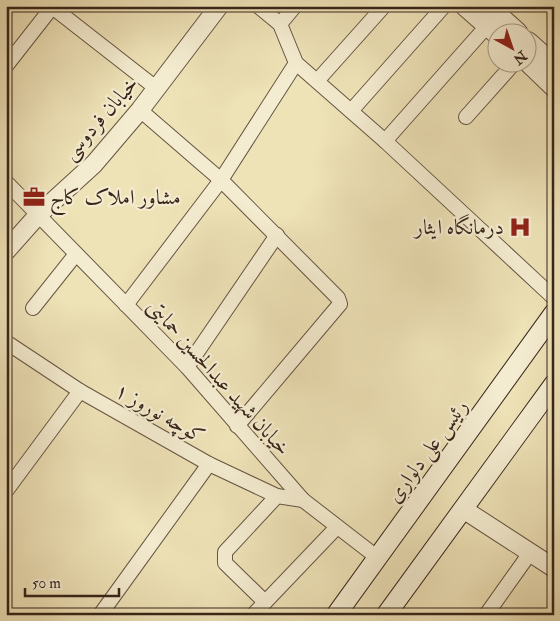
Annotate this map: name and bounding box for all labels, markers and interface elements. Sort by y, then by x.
north arrow [488,22,538,72]
text: N [509,46,531,68]
street label: خیابان فردوسی [56,71,145,167]
office icon: مشاور املاک کاج [21,184,47,210]
place label: مشاور املاک کاج [50,184,181,216]
place label: درمانگاه ایثار [413,214,504,241]
hospital icon: درمانگاه ایثار [507,214,533,240]
street label: خیابان شهید عبدالحسین حمایتی [141,293,296,461]
street label: کوچه نوروز ۱ [110,377,210,450]
street label: رئیس علی دلواری [381,394,476,510]
scale bar [25,566,119,598]
text: 50 m [32,574,61,593]

